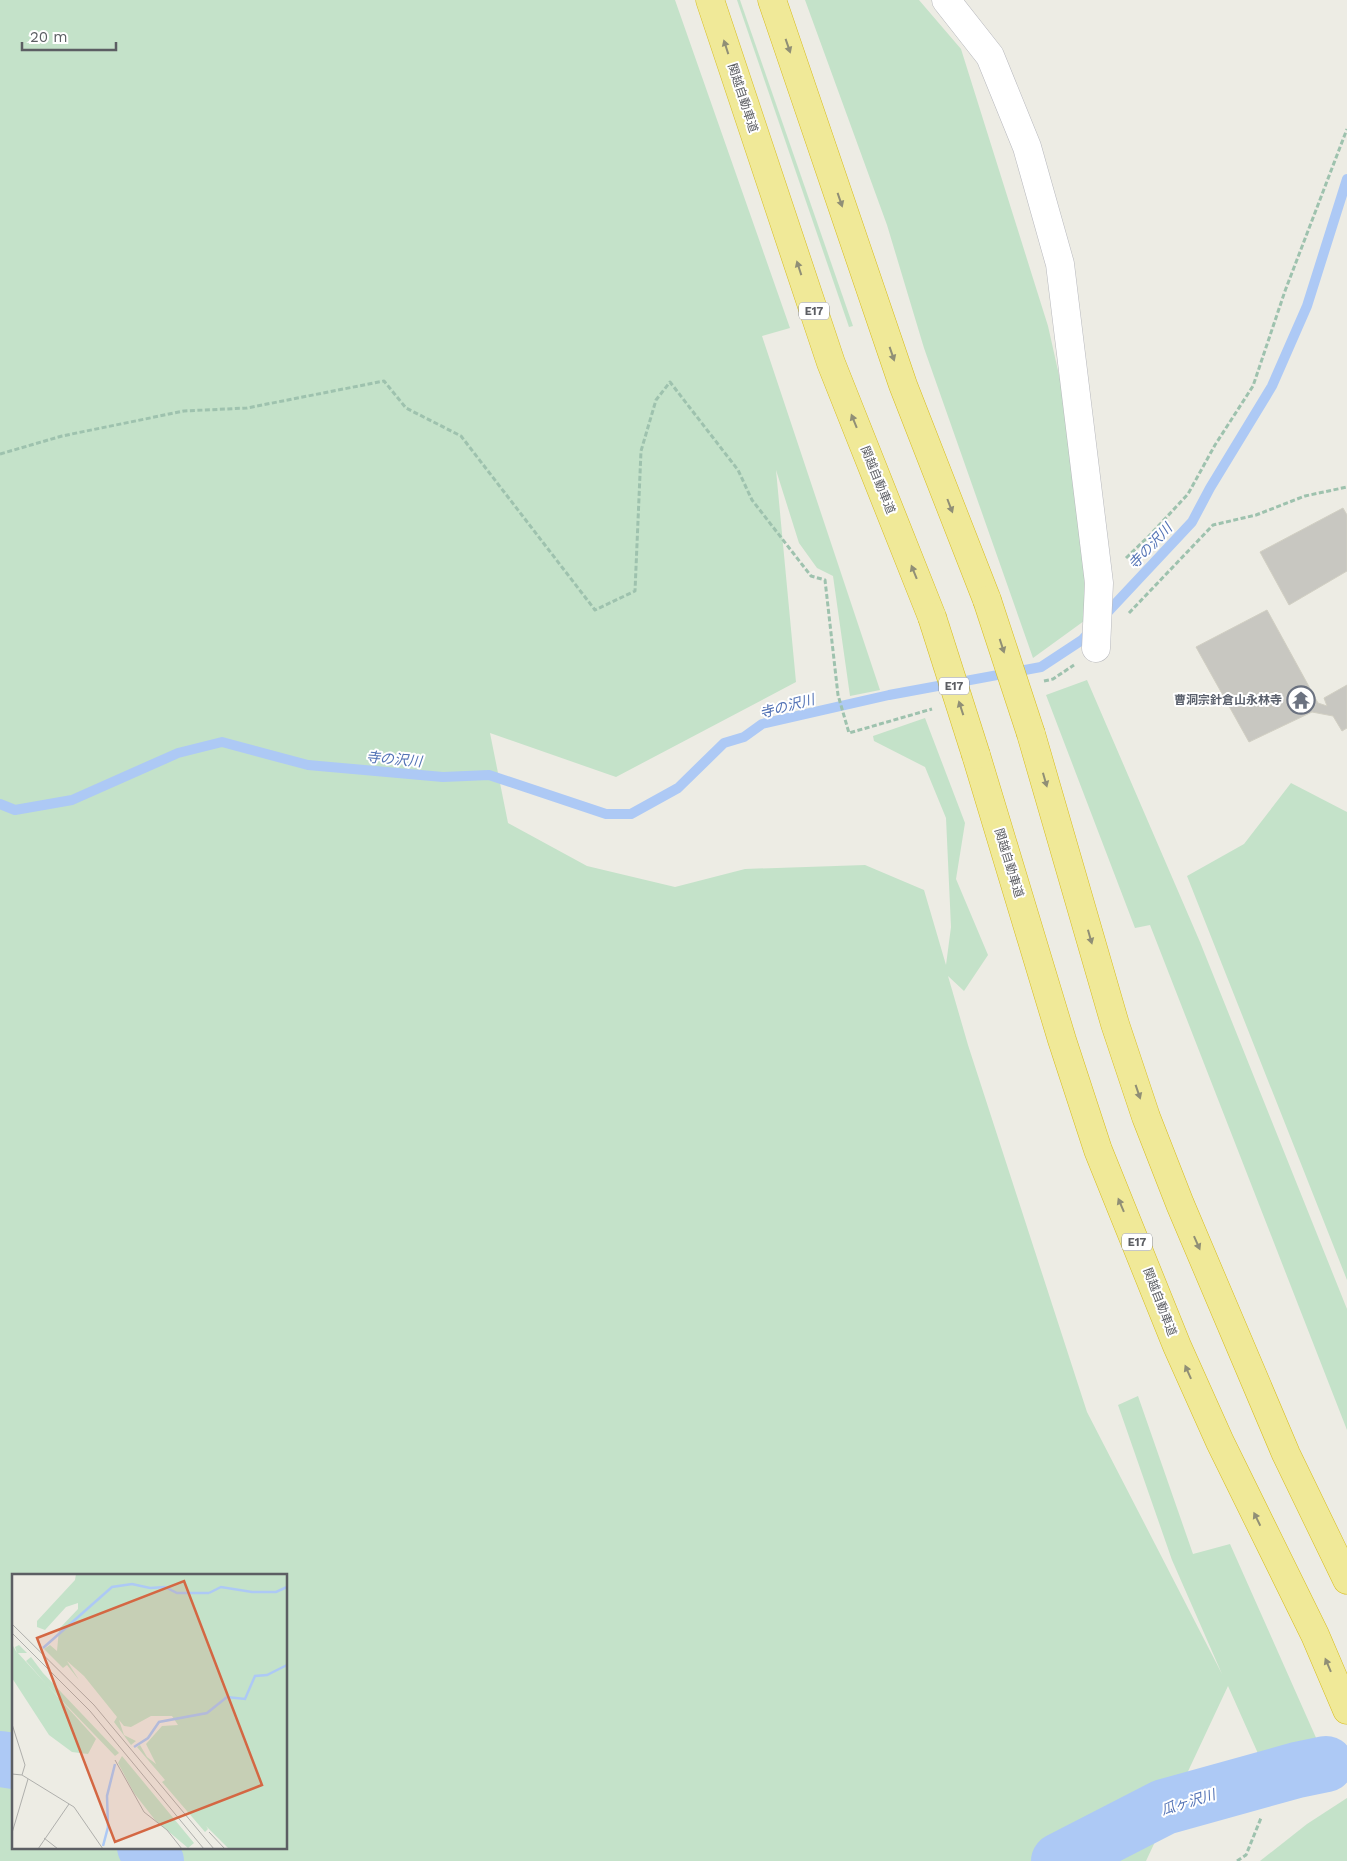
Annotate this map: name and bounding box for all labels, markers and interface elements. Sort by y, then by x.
scale bar [22,20,116,52]
text: 20 m [30,28,68,46]
one-way arrow [784,39,792,54]
one-way arrow [722,40,729,55]
street label: 関越自動車道 [725,62,761,134]
one-way arrow [836,193,844,208]
one-way arrow [795,260,803,275]
road number: E17 [799,302,829,320]
one-way arrow [889,346,897,361]
one-way arrow [850,414,858,428]
street label: 関越自動車道 [858,444,898,516]
one-way arrow [947,498,954,513]
water label: 寺の沢川 [1125,519,1176,572]
one-way arrow [910,565,918,579]
one-way arrow [998,639,1006,654]
road number: E17 [939,678,969,694]
temple icon: 曹洞宗針倉山永林寺 [1286,685,1316,715]
water label: 寺の沢川 [758,691,818,721]
place label: 曹洞宗針倉山永林寺 [1174,693,1282,707]
one-way arrow [957,701,965,716]
water label: 寺の沢川 [365,749,425,770]
one-way arrow [1041,773,1049,788]
street label: 関越自動車道 [992,827,1026,899]
one-way arrow [1086,929,1094,944]
one-way arrow [1135,1084,1142,1099]
one-way arrow [1117,1197,1125,1212]
road number: E17 [1122,1234,1152,1250]
one-way arrow [1194,1236,1202,1250]
street label: 関越自動車道 [1141,1266,1179,1338]
one-way arrow [1184,1365,1192,1379]
one-way arrow [1253,1512,1261,1526]
inset map [12,1574,288,1848]
one-way arrow [1323,1658,1331,1672]
water label: 瓜ヶ沢川 [1159,1786,1219,1818]

